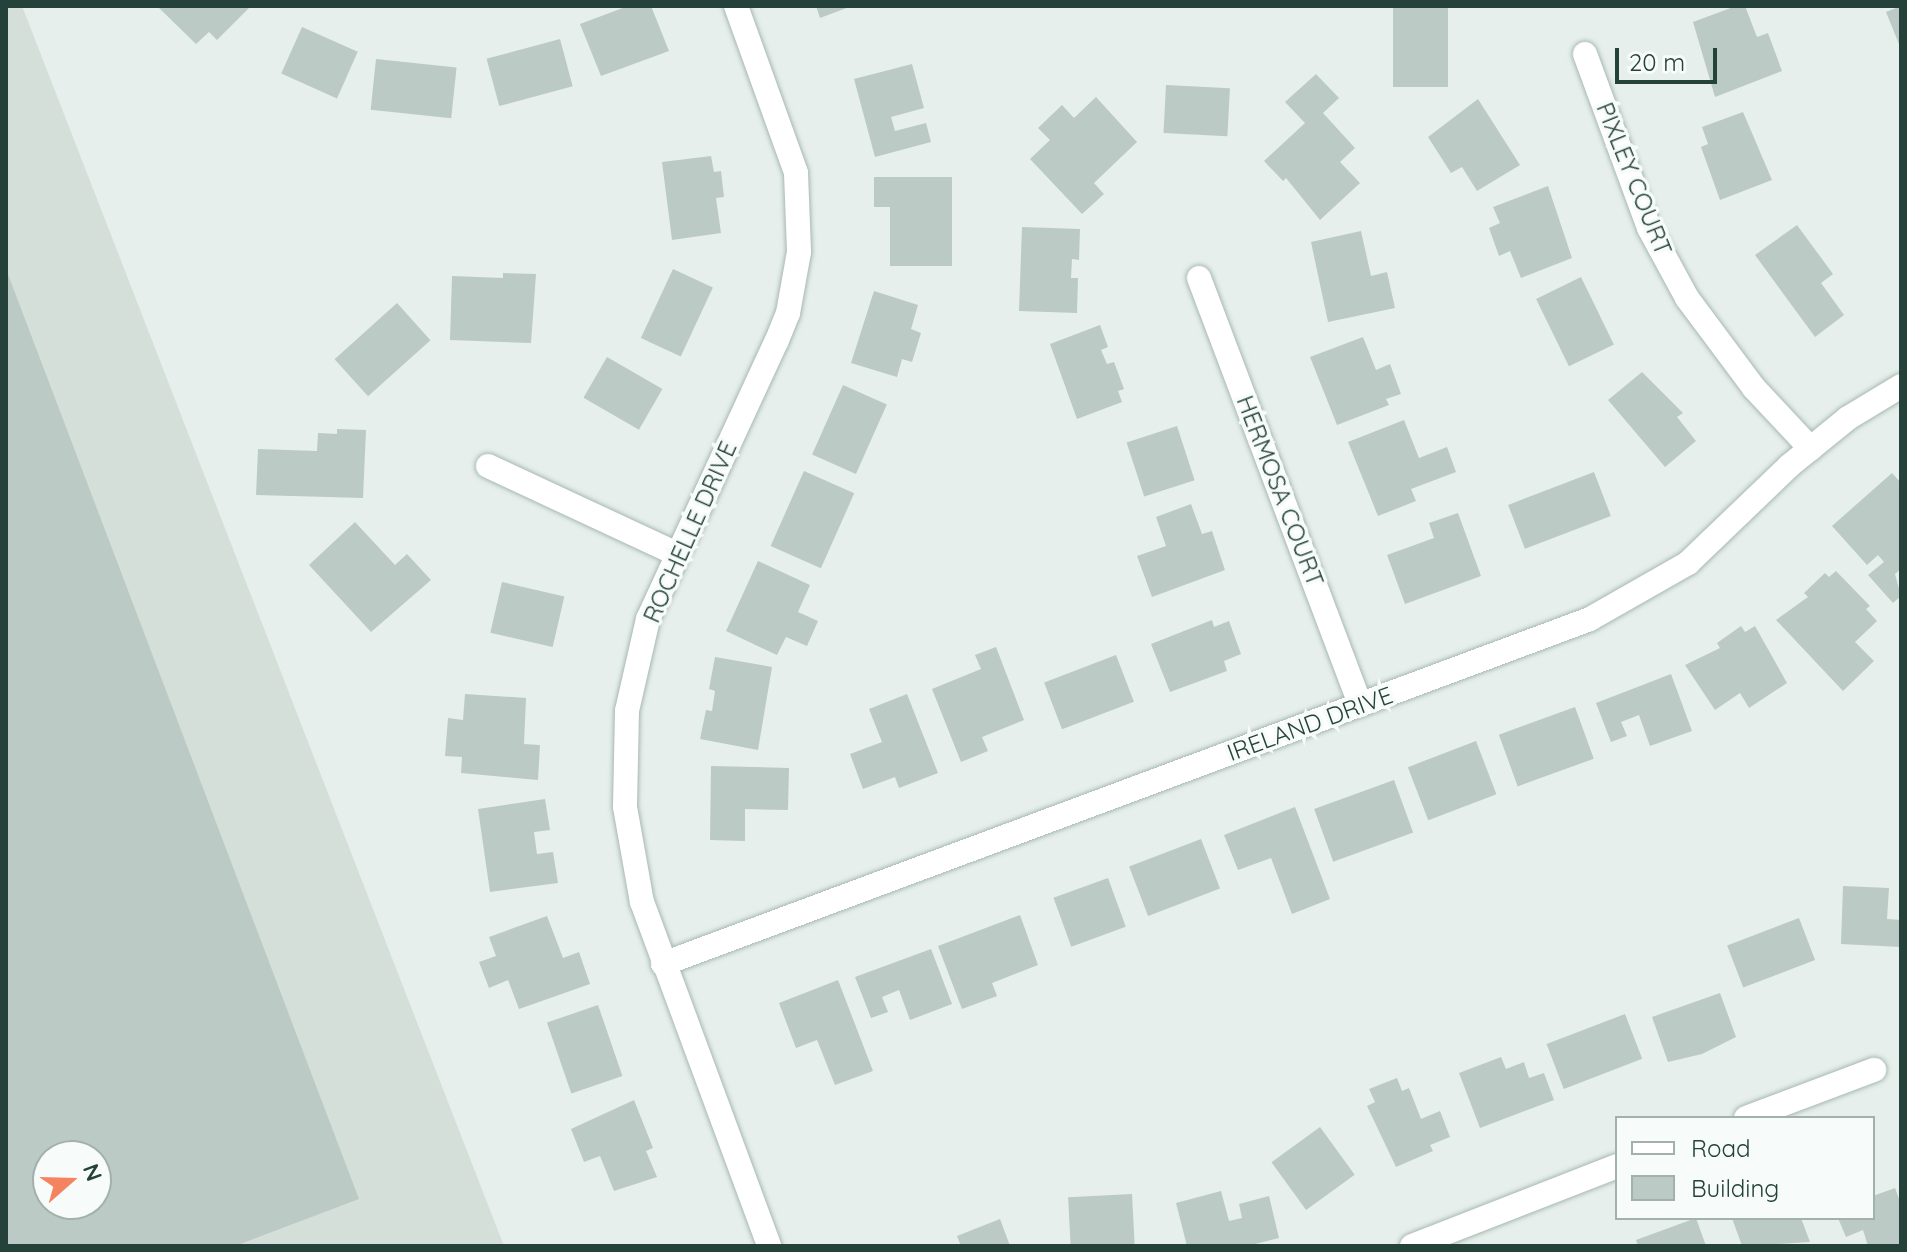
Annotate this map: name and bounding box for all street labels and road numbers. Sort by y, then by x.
street label: PIXLEY COURT [1590,98,1678,260]
street label: HERMOSA COURT [1230,391,1330,591]
street label: ROCHELLE DRIVE [637,437,743,627]
street label: IRELAND DRIVE [1223,681,1397,767]

